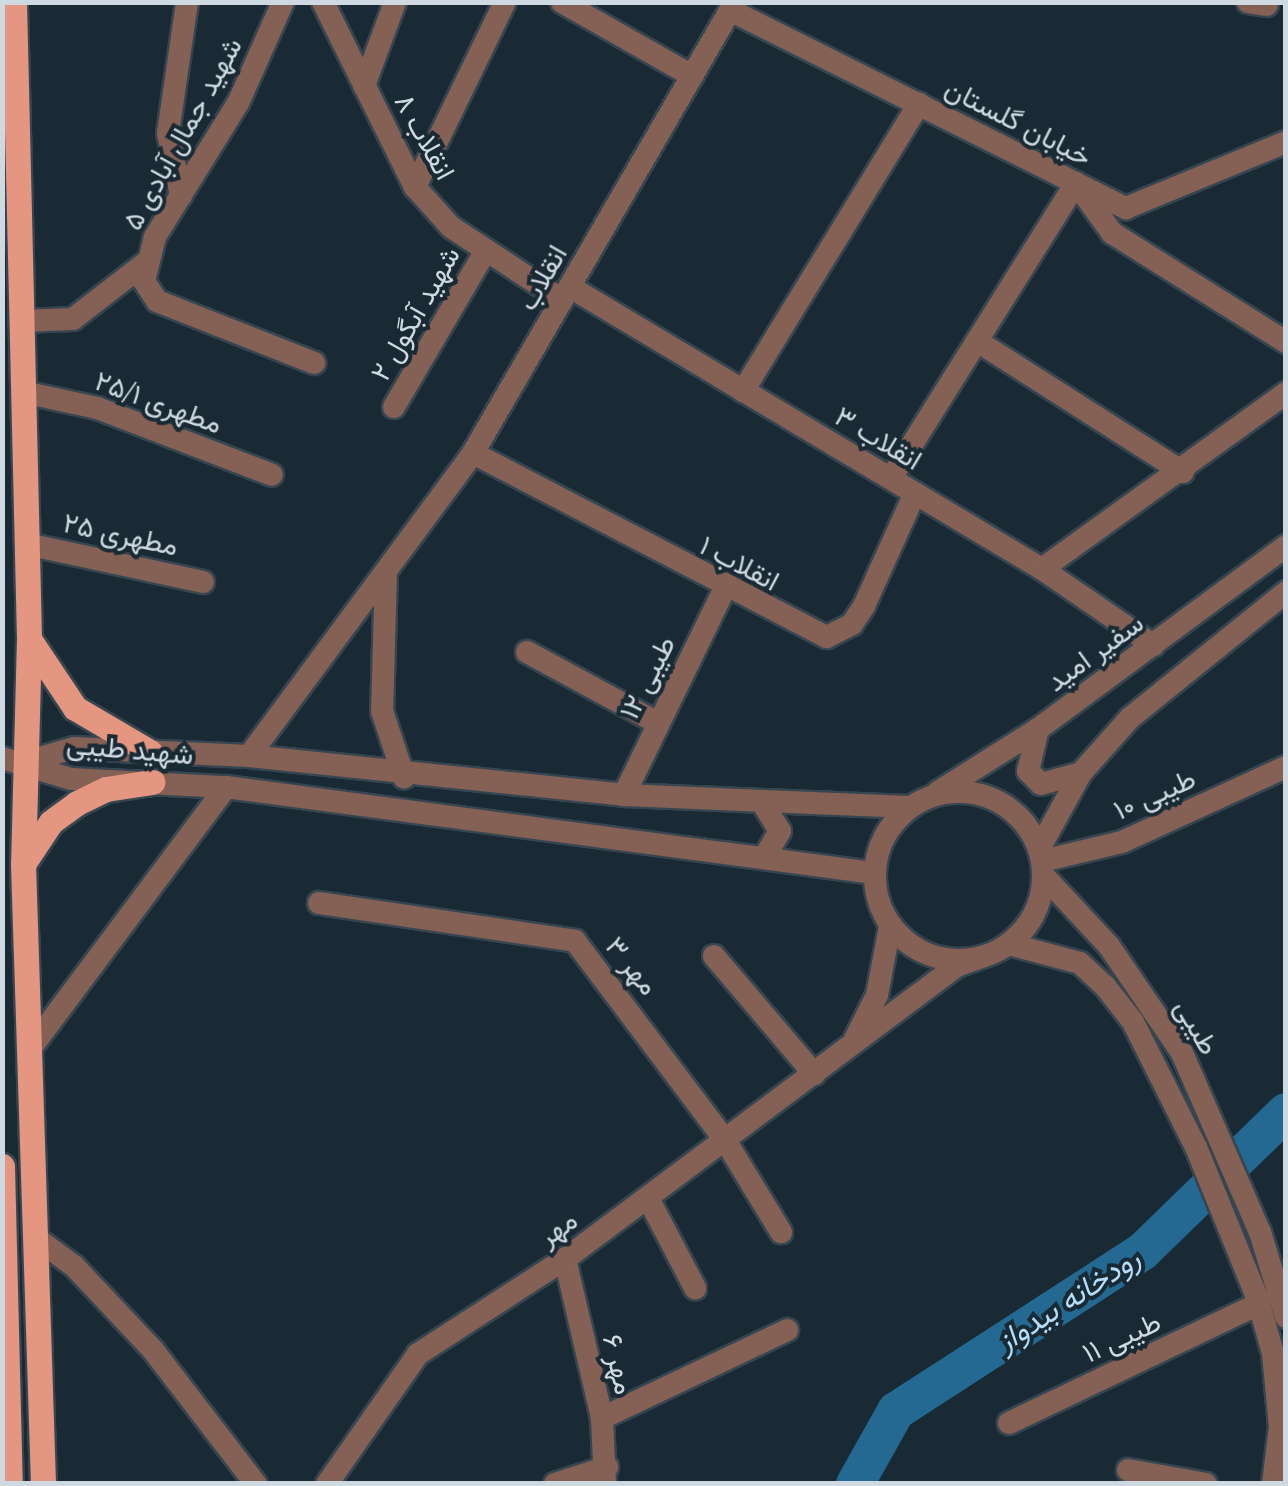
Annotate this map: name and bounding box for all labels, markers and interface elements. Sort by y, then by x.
street label: شهید جمال آبادی ۵ [114,31,248,235]
street label: خیابان گلستان [940,70,1098,172]
street label: انقلاب ۸ [389,87,463,185]
street label: انقلاب [509,238,573,316]
street label: شهید آبگول ۲ [362,240,466,386]
street label: مطهری ۲۵/۱ [91,362,227,440]
street label: انقلاب ۳ [829,398,929,476]
street label: مطهری ۲۵ [60,504,182,562]
street label: انقلاب ۱ [695,527,785,597]
street label: سفیر امید [1039,605,1149,697]
street label: طیبی ۱۲ [611,630,681,724]
street label: شهید طیبی [65,726,195,770]
street label: طیبی ۱۰ [1108,760,1200,826]
street label: مهر ۳ [599,929,667,1001]
street label: طیبی [1169,992,1227,1060]
street label: مهر [531,1202,583,1252]
water label: رودخانه بیدواز [990,1239,1146,1359]
street label: طیبی ۱۱ [1077,1303,1165,1369]
street label: مهر ۶ [597,1331,643,1397]

